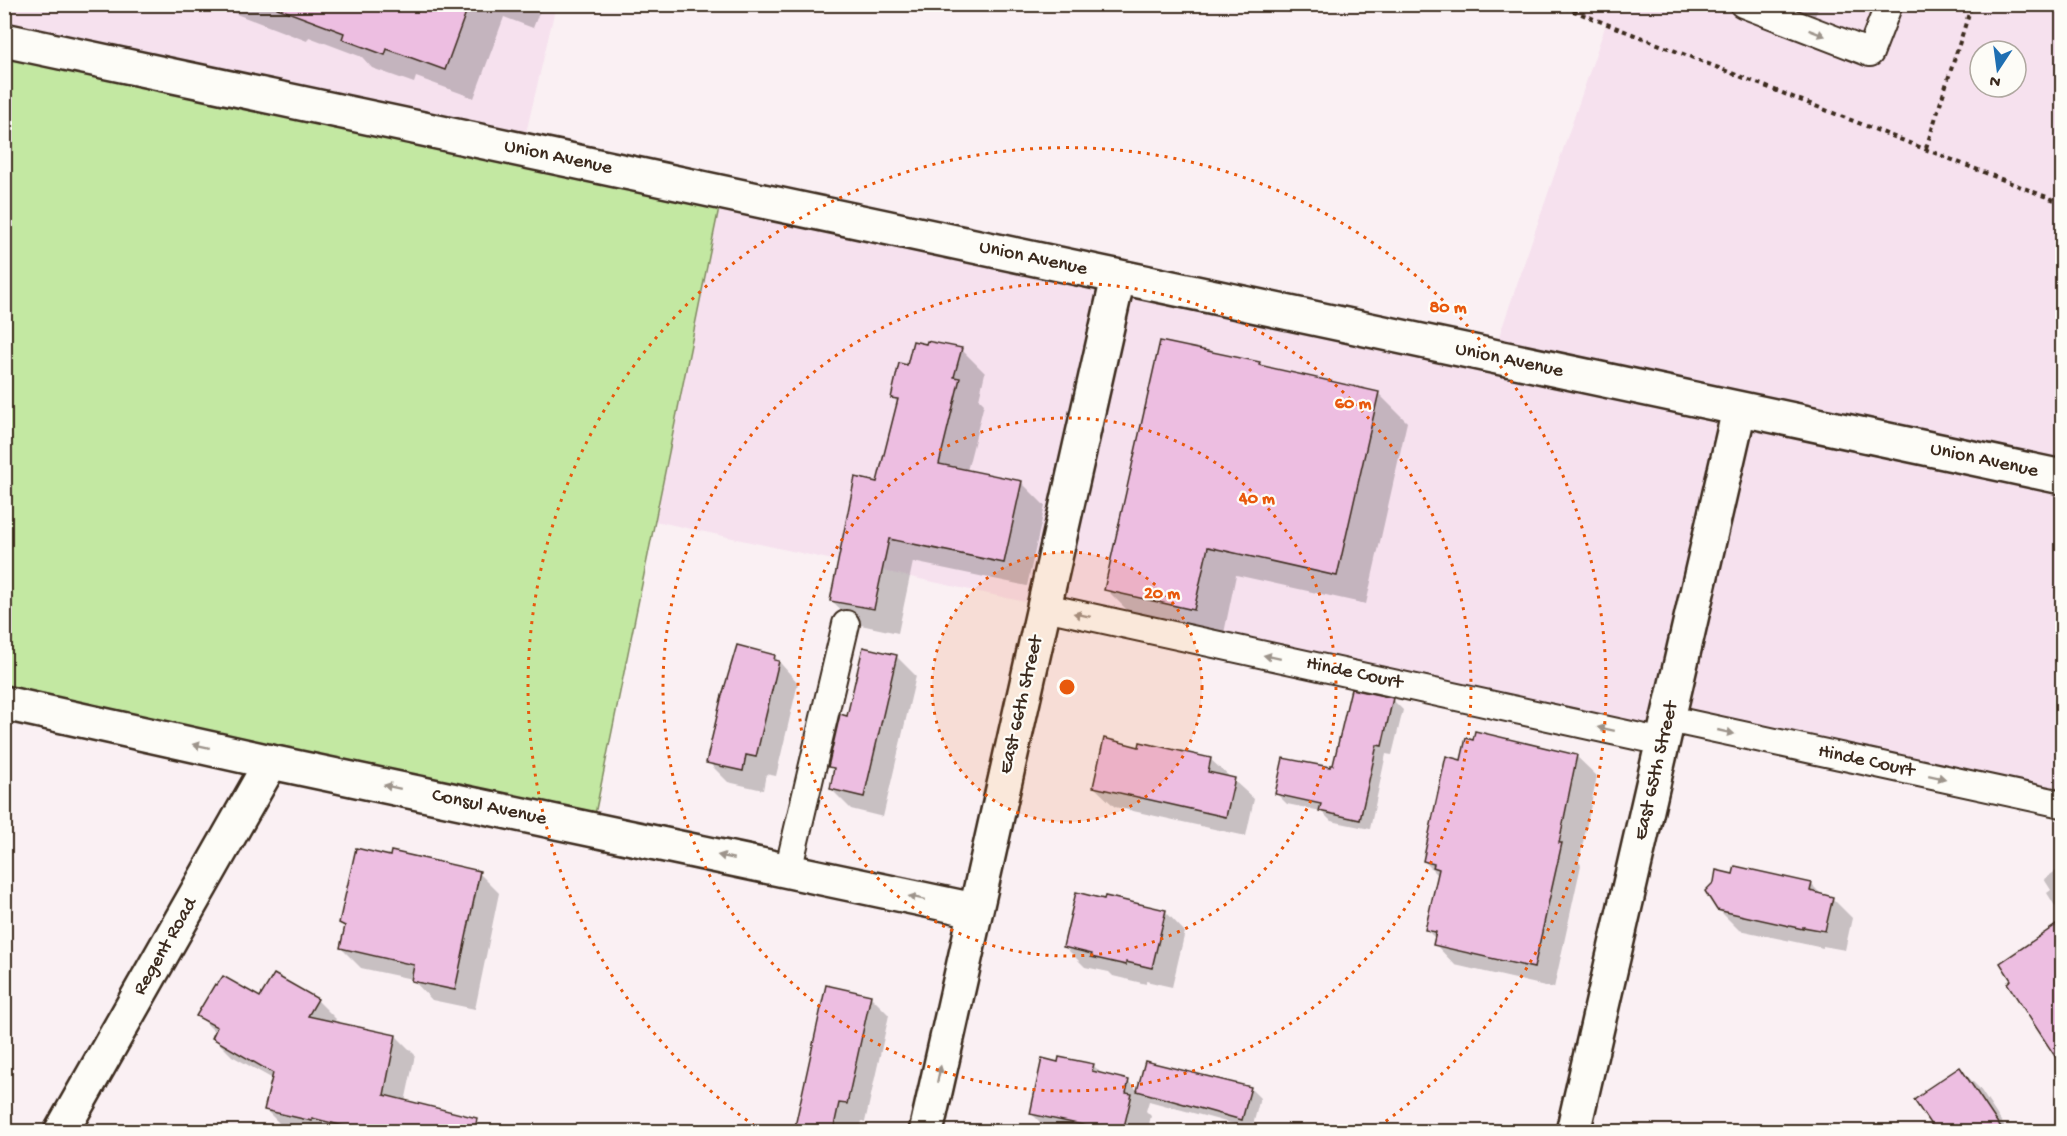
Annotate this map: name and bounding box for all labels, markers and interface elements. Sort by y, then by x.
one-way arrow [1808,28,1826,38]
north arrow [1968,39,2028,99]
text: N [1988,70,2003,91]
street label: Union Avenue [502,135,615,181]
street label: Union Avenue [977,236,1090,282]
text: 80 m [1429,298,1467,319]
street label: Union Avenue [1453,338,1566,384]
text: 60 m [1335,394,1371,415]
street label: Union Avenue [1928,438,2041,484]
text: 40 m [1238,489,1275,510]
text: 20 m [1144,584,1180,605]
one-way arrow [1072,610,1091,619]
street label: East 66th Street [995,632,1049,776]
one-way arrow [1263,651,1281,661]
street label: Hinde Court [1304,653,1406,696]
centre of rings [1057,677,1077,697]
street label: East 65th Street [1630,698,1685,843]
one-way arrow [1597,724,1616,734]
one-way arrow [1717,727,1735,737]
one-way arrow [192,741,210,751]
street label: Hinde Court [1816,741,1918,784]
one-way arrow [1928,773,1947,782]
one-way arrow [382,782,401,791]
street label: Consul Avenue [430,785,549,832]
one-way arrow [717,852,736,862]
street label: Regent Road [129,892,204,1000]
one-way arrow [907,893,926,902]
one-way arrow [934,1065,944,1084]

